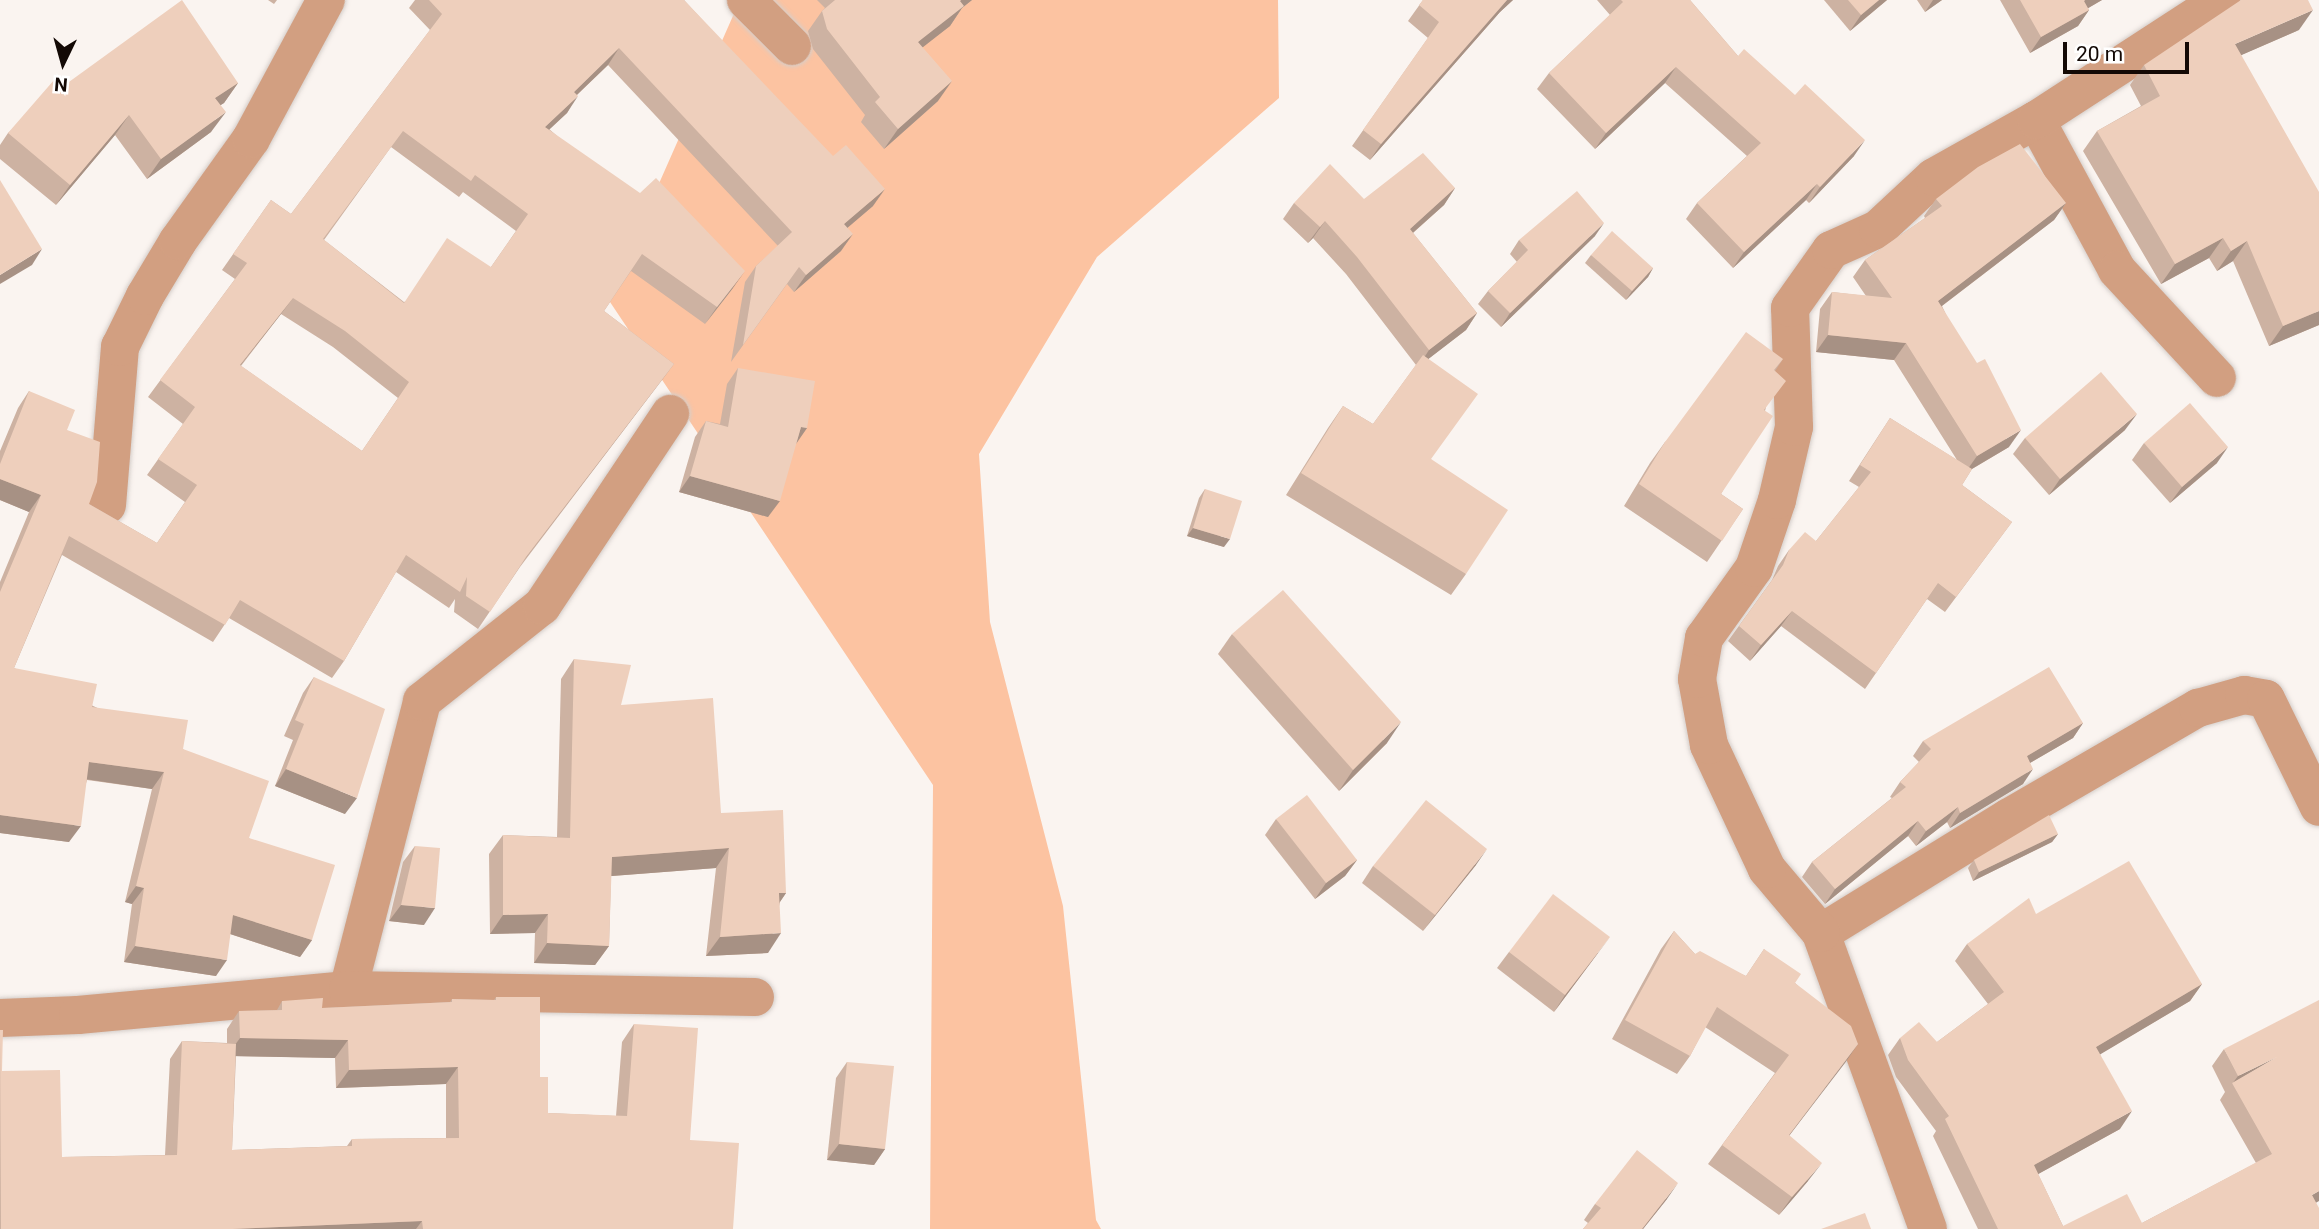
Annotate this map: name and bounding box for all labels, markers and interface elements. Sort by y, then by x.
north arrow [28,28,98,98]
scale bar [2067,28,2193,72]
text: 20 m [2076,42,2123,66]
text: N [53,72,69,96]

